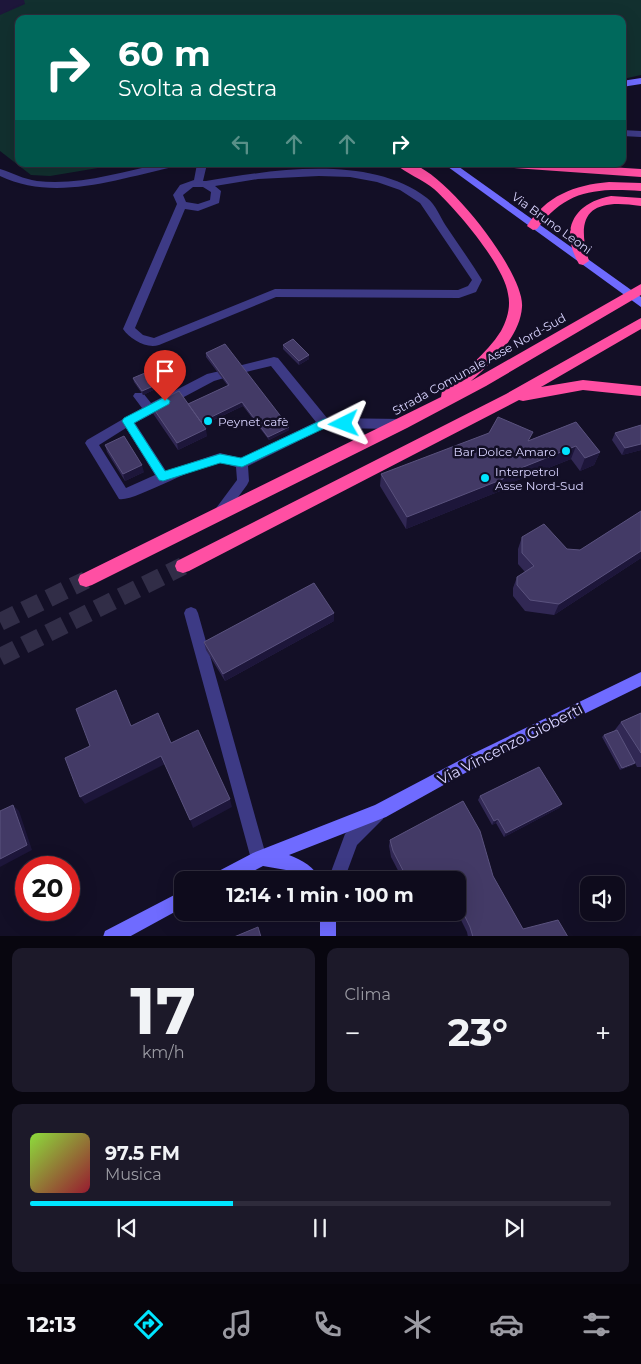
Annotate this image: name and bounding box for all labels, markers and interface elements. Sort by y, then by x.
text: 60 m [118,32,211,75]
icon: right [35,35,100,100]
text: Svolta a destra [118,75,277,102]
icon: left [227,130,255,158]
icon: ahead [280,130,308,158]
icon: ahead [333,130,361,158]
icon: right [386,130,414,158]
street label: Via Bruno Leoni [509,189,595,257]
street label: Strada Comunale Asse Nord-Sud [390,310,568,418]
pin [144,350,186,401]
icon: arrive [151,357,179,385]
position arrow [317,397,369,449]
place label: Peynet cafè [218,414,289,429]
marker: Peynet cafè [202,415,214,427]
place label: Bar Dolce Amaro [454,444,556,459]
marker: Bar Dolce Amaro [560,445,572,457]
place label: Interpetrol Asse Nord-Sud [495,464,584,493]
marker: Interpetrol Asse Nord-Sud [479,472,491,484]
street label: Via Vincenzo Gioberti [434,699,586,789]
speed limit sign: 20 [15,856,80,921]
map controls [580,876,625,921]
button: sound [580,876,625,921]
text: 12:14 · 1 min · 100 m [226,884,414,907]
text: 17 [130,971,196,1050]
text: Clima [345,985,391,1004]
text: 23° [448,1009,508,1056]
text: − [345,1016,361,1050]
text: + [595,1016,611,1050]
text: km/h [142,1043,185,1062]
text: 97.5 FM [105,1142,180,1165]
text: Musica [105,1165,162,1184]
icon: previous [113,1214,141,1242]
icon: pause [306,1214,334,1242]
icon: next [500,1214,528,1242]
icon: directions [131,1307,166,1342]
icon: music [220,1307,255,1342]
icon: phone [310,1307,345,1342]
icon: climate [400,1307,435,1342]
icon: car [489,1307,524,1342]
icon: filters [579,1307,614,1342]
text: 12:13 [27,1311,76,1338]

